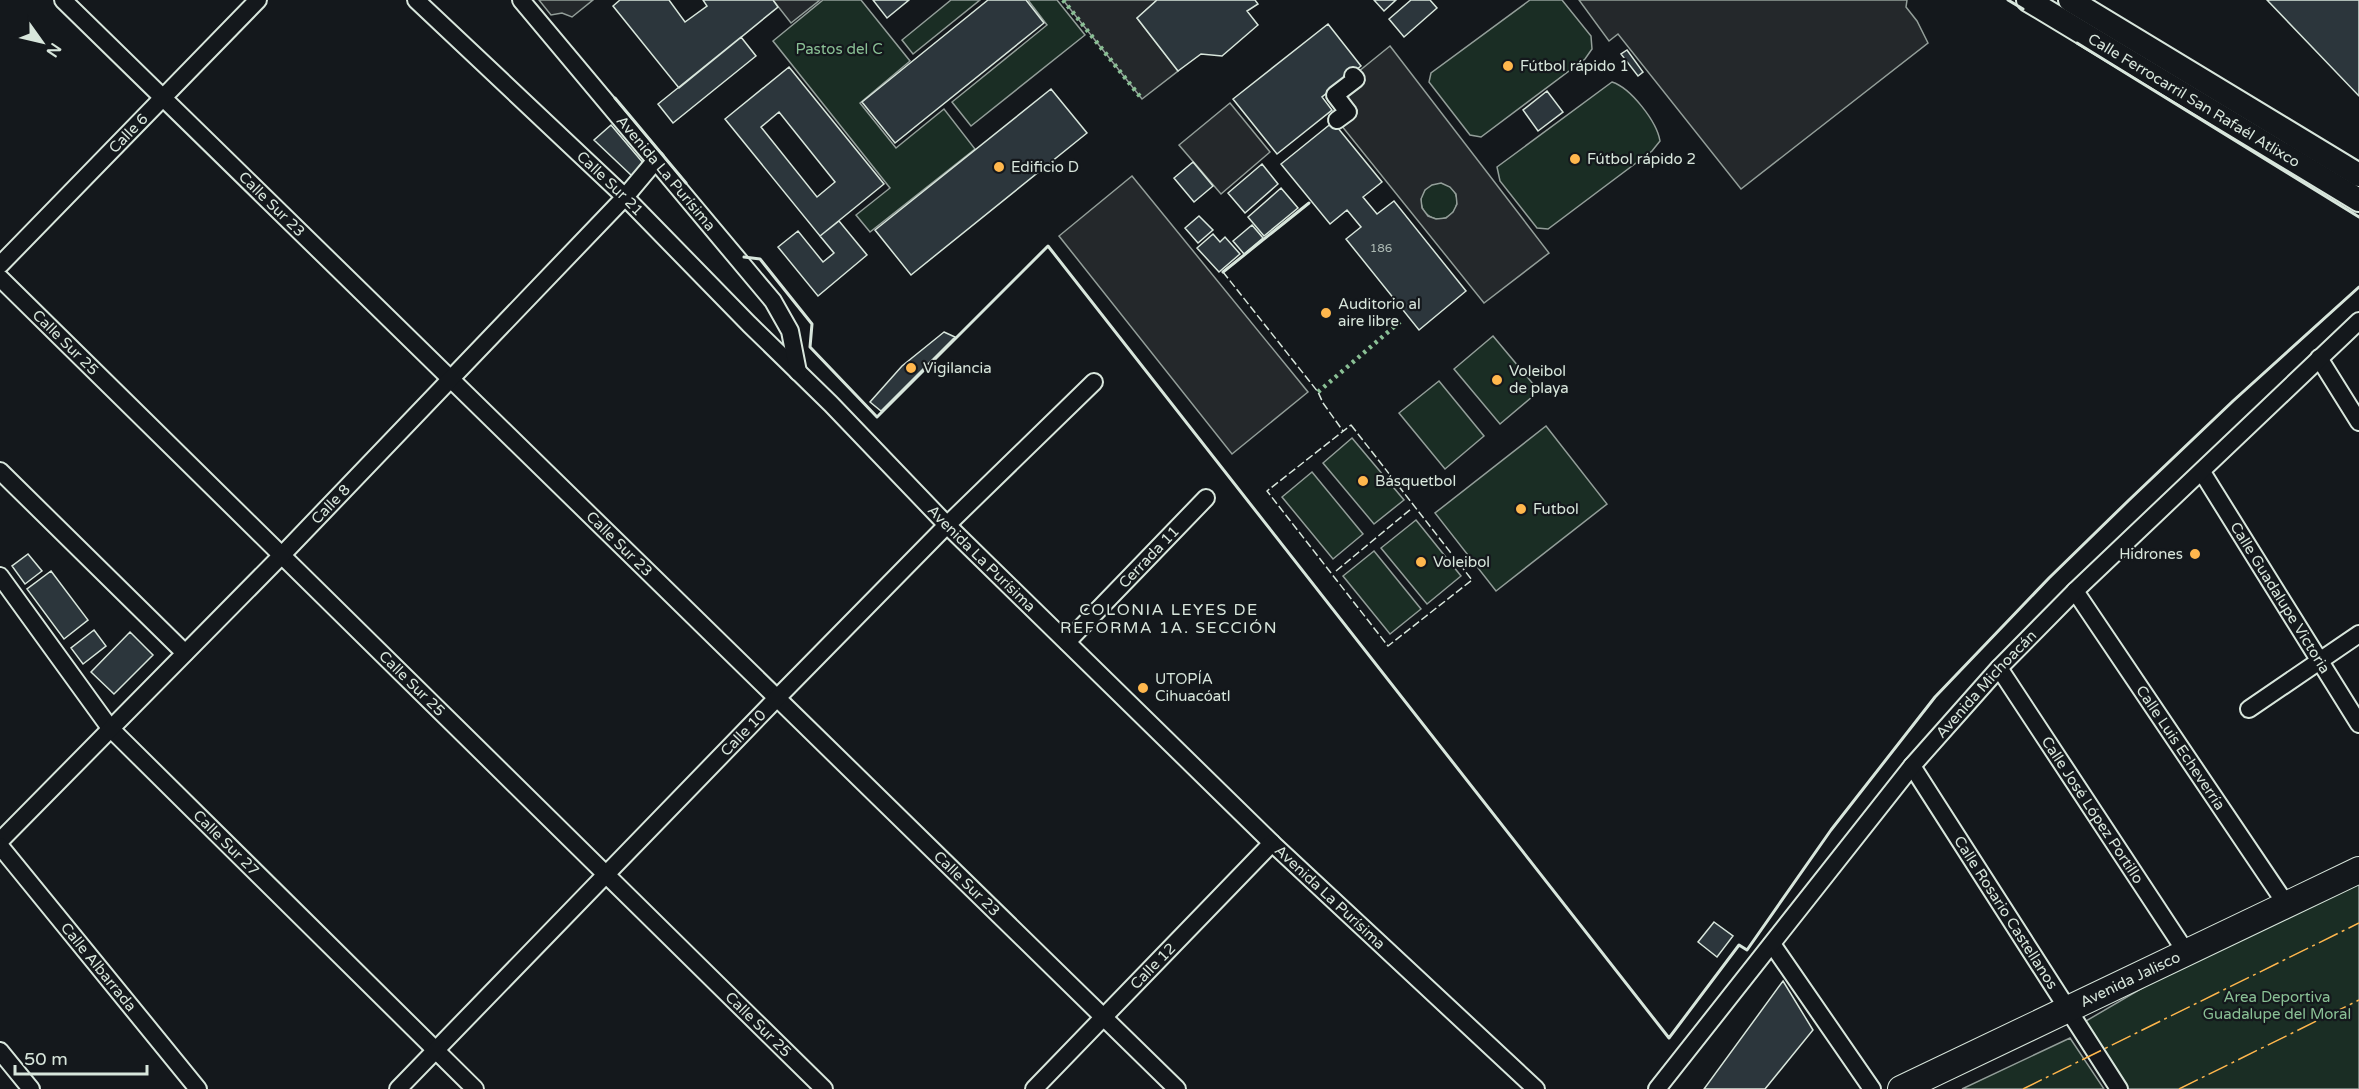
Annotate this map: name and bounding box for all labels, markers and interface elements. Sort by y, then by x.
north arrow [12,12,72,72]
street label: Calle Ferrocarril San Rafaél Atlixco [2085,29,2303,171]
text: N [42,39,65,61]
park label: Pastos del C [795,40,883,58]
place label: Fútbol rápido 1 [1520,57,1629,75]
marker: Fútbol rápido 1 [1501,59,1515,73]
street label: Calle 6 [105,110,152,157]
street label: Avenida La Purísima [613,112,719,234]
street label: Calle Sur 21 [573,147,647,219]
place label: Fútbol rápido 2 [1587,150,1696,168]
marker: Fútbol rápido 2 [1568,152,1582,166]
place label: Edificio D [1011,158,1079,176]
marker: Edificio D [992,160,1006,174]
street label: Calle Sur 23 [235,168,309,240]
house number: 186 [1370,241,1392,255]
place label: Auditorio al aire libre [1338,295,1421,330]
street label: Calle Sur 25 [29,306,102,379]
marker: Auditorio al aire libre [1319,306,1333,320]
place label: Vigilancia [923,359,992,377]
marker: Vigilancia [904,361,918,375]
place label: Voleibol de playa [1509,362,1569,397]
marker: Voleibol de playa [1490,373,1504,387]
place label: Básquetbol [1375,472,1456,490]
marker: Básquetbol [1356,474,1370,488]
street label: Calle 8 [307,481,354,528]
place label: Futbol [1533,500,1579,518]
street label: Avenida La Purísima [924,501,1039,616]
marker: Futbol [1514,502,1528,516]
street label: Calle Sur 23 [582,508,656,580]
street label: Calle Guadalupe Victoria [2226,519,2334,677]
street label: Cerrada 11 [1115,522,1183,592]
place label: Hidrones [2119,545,2183,563]
marker: Hidrones [2188,547,2202,561]
place label: Voleibol [1433,553,1490,571]
marker: Voleibol [1414,555,1428,569]
district label: COLONIA LEYES DE REFORMA 1A. SECCIÓN [1060,600,1278,638]
street label: Avenida Michoacán [1932,626,2040,742]
street label: Calle Sur 25 [375,647,449,720]
place label: UTOPÍA Cihuacóatl [1155,670,1231,705]
marker: UTOPÍA Cihuacóatl [1136,681,1150,695]
street label: Calle Luis Echeverría [2132,682,2229,813]
street label: Calle 10 [717,706,770,760]
street label: Calle José López Portillo [2038,733,2147,887]
street label: Calle Sur 27 [189,806,263,879]
street label: Calle Rosario Castellanos [1950,833,2062,992]
street label: Avenida La Purísima [1271,841,1389,953]
street label: Calle Sur 23 [930,847,1004,920]
street label: Calle Albarrada [57,919,140,1015]
street label: Calle 12 [1126,939,1179,993]
street label: Avenida Jalisco [2077,948,2183,1011]
street label: Calle Sur 25 [722,988,795,1061]
park label: Area Deportiva Guadalupe del Moral [2203,988,2351,1023]
scale bar [15,1038,147,1076]
text: 50 m [24,1048,68,1070]

